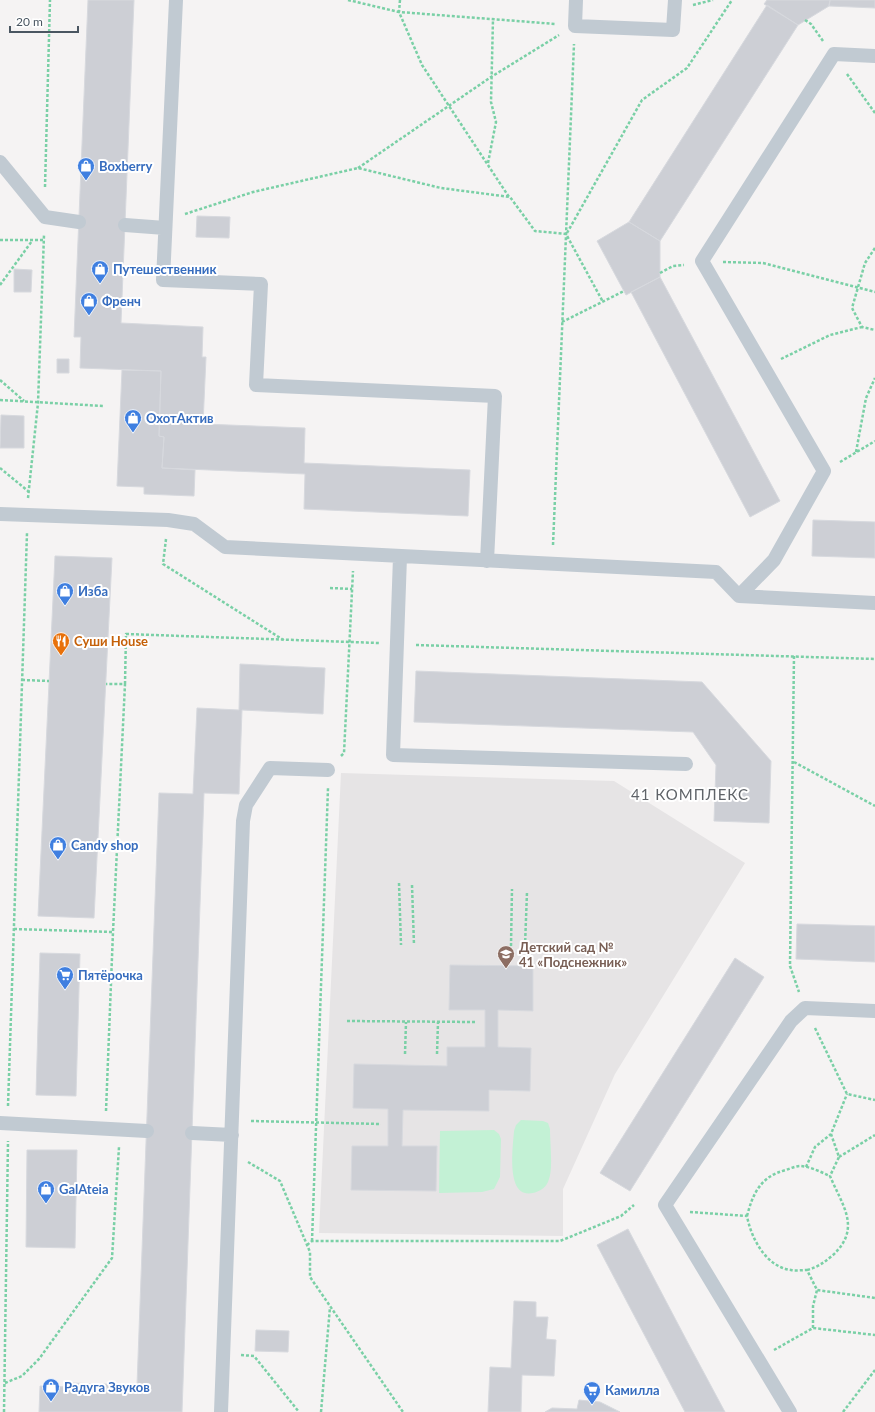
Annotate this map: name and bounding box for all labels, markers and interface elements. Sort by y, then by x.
scale bar [10,8,78,34]
text: 20 m [16,14,43,29]
shop icon: Boxberry [76,156,96,181]
place label: Boxberry [99,158,152,174]
shop icon: Путешественник [90,259,110,284]
place label: Путешественник [113,261,216,277]
shop icon: Френч [79,291,99,316]
place label: Френч [102,293,141,309]
shop icon: ОхотАктив [123,408,143,433]
place label: ОхотАктив [146,410,214,426]
shop icon: Изба [55,581,75,606]
place label: Изба [78,583,108,599]
restaurant icon: Суши House [51,631,71,656]
place label: Суши House [74,633,148,649]
district label: 41 КОМПЛЕКС [631,785,749,803]
shop icon: Candy shop [48,835,68,860]
place label: Candy shop [71,837,139,853]
place label: Детский сад № 41 «Подснежник» [519,939,627,970]
school or university icon: Детский сад № 41 «Подснежник» [496,944,516,969]
supermarket icon: Пятёрочка [55,965,75,990]
place label: Пятёрочка [78,967,143,983]
shop icon: GalAteia [36,1179,56,1204]
place label: GalAteia [59,1181,109,1197]
shop icon: Радуга Звуков [41,1377,61,1402]
place label: Радуга Звуков [64,1379,150,1395]
supermarket icon: Камилла [582,1380,602,1405]
place label: Камилла [605,1382,660,1398]

